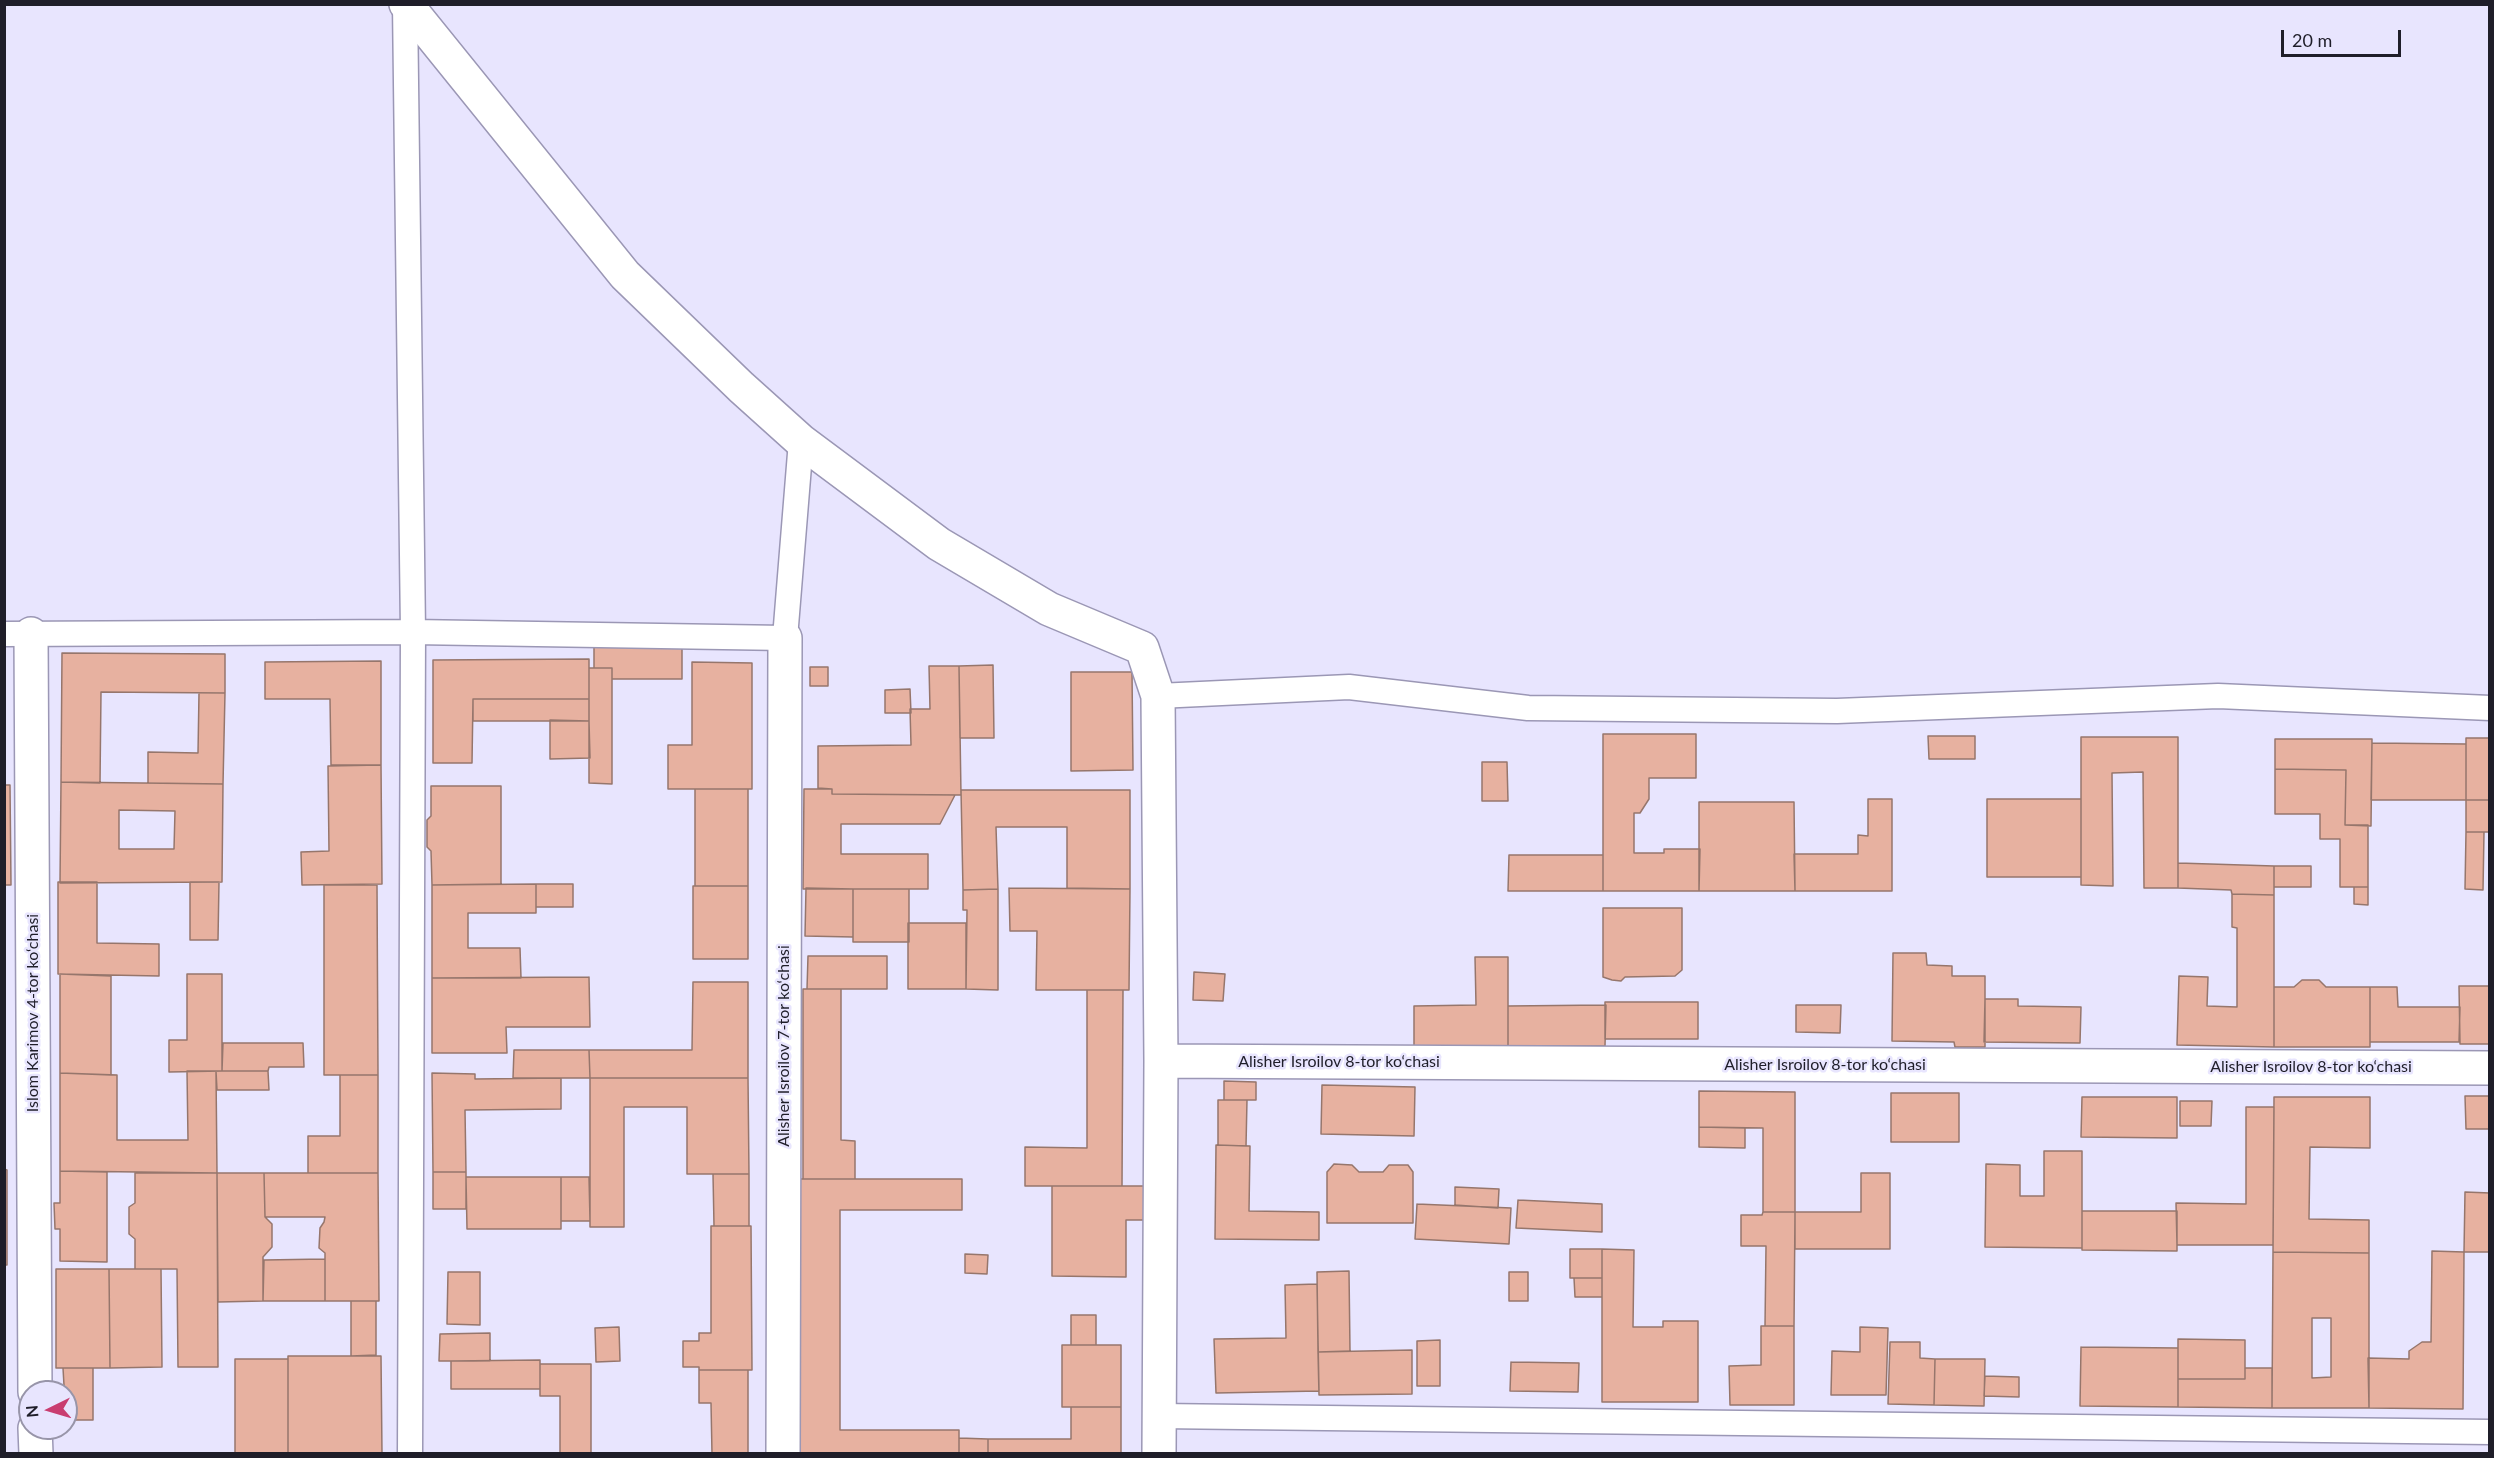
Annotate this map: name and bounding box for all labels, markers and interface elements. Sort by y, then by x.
scale bar [2284,18,2404,56]
text: 20 m [2292,29,2332,51]
street label: Islom Karimov 4-tor ko‘chasi [23,914,43,1112]
street label: Alisher Isroilov 7-tor ko‘chasi [774,945,794,1147]
street label: Alisher Isroilov 8-tor ko‘chasi [1238,1052,1440,1072]
street label: Alisher Isroilov 8-tor ko‘chasi [1724,1055,1926,1075]
street label: Alisher Isroilov 8-tor ko‘chasi [2210,1057,2412,1077]
north arrow [18,1380,78,1440]
text: N [22,1404,42,1418]

